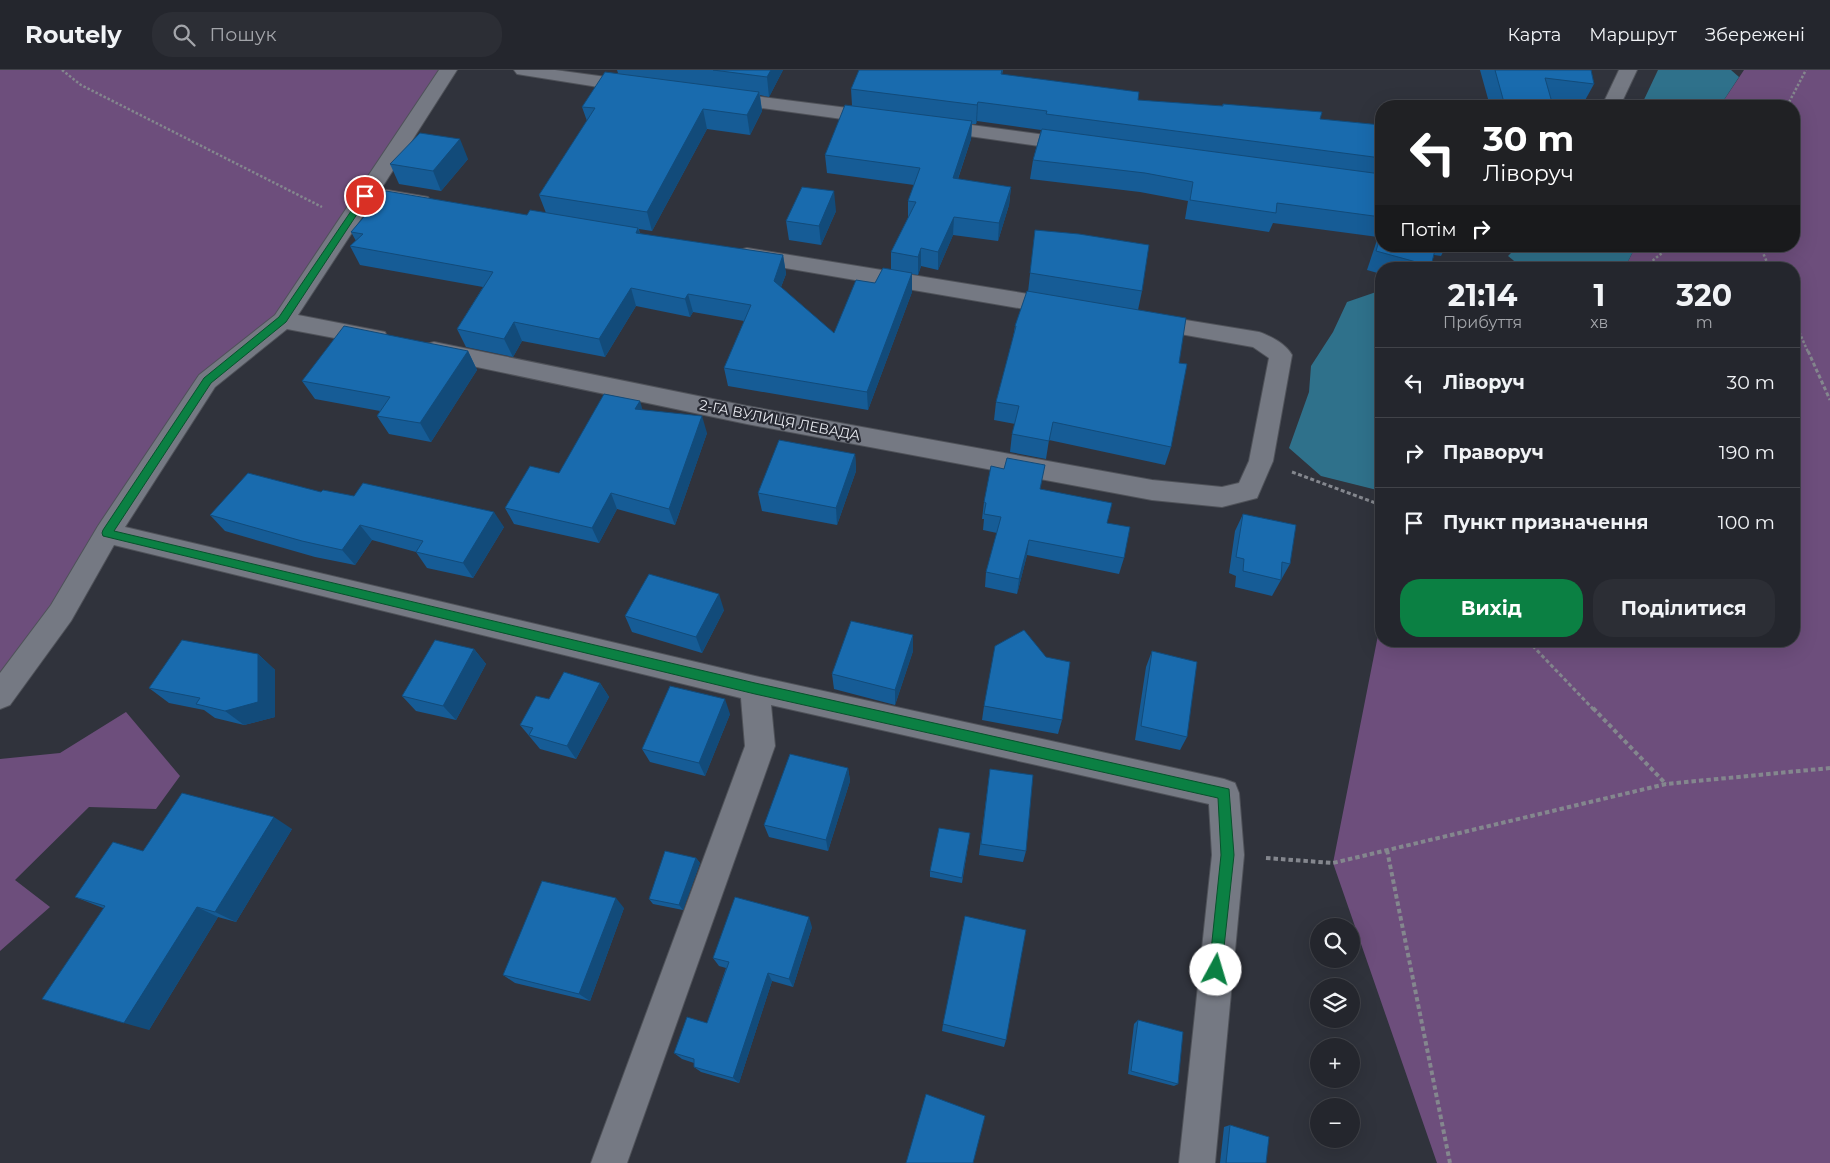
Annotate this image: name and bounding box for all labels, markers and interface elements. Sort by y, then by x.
search box [152,12,502,57]
text: Routely [25,20,122,49]
icon: search [170,21,198,49]
text: Пошук [210,23,277,46]
text: Карта [1508,24,1561,46]
text: Маршрут [1589,24,1677,46]
text: Збережені [1705,24,1805,46]
text: 30 m [1483,117,1574,160]
icon: left [1400,120,1465,185]
text: Ліворуч [1483,160,1574,187]
pin [344,175,386,217]
icon: arrive [351,182,379,210]
icon: right [1467,215,1495,243]
text: Потім [1400,218,1457,241]
text: 21:14 [1448,277,1517,314]
text: 1 [1593,277,1605,314]
text: 320 [1676,277,1732,314]
text: Прибуття [1443,313,1522,332]
text: хв [1590,313,1608,332]
text: m [1696,313,1713,332]
icon: left [1400,369,1428,397]
text: Ліворуч [1443,371,1525,394]
text: 30 m [1727,371,1775,394]
street label: 2-ГА ВУЛИЦЯ ЛЕВАДА [698,396,863,445]
icon: right [1400,439,1428,467]
text: Праворуч [1443,441,1544,464]
text: 190 m [1719,441,1775,464]
icon: arrive [1400,509,1428,537]
text: Пункт призначення [1443,511,1649,534]
text: 100 m [1718,511,1775,534]
button: Вихід [1400,579,1583,637]
button: Поділитися [1593,579,1775,637]
map controls [1310,918,1360,1148]
button: search [1310,918,1360,968]
position arrow [1189,943,1241,995]
button: layers [1310,978,1360,1028]
button: + [1310,1038,1360,1088]
button: − [1310,1098,1360,1148]

